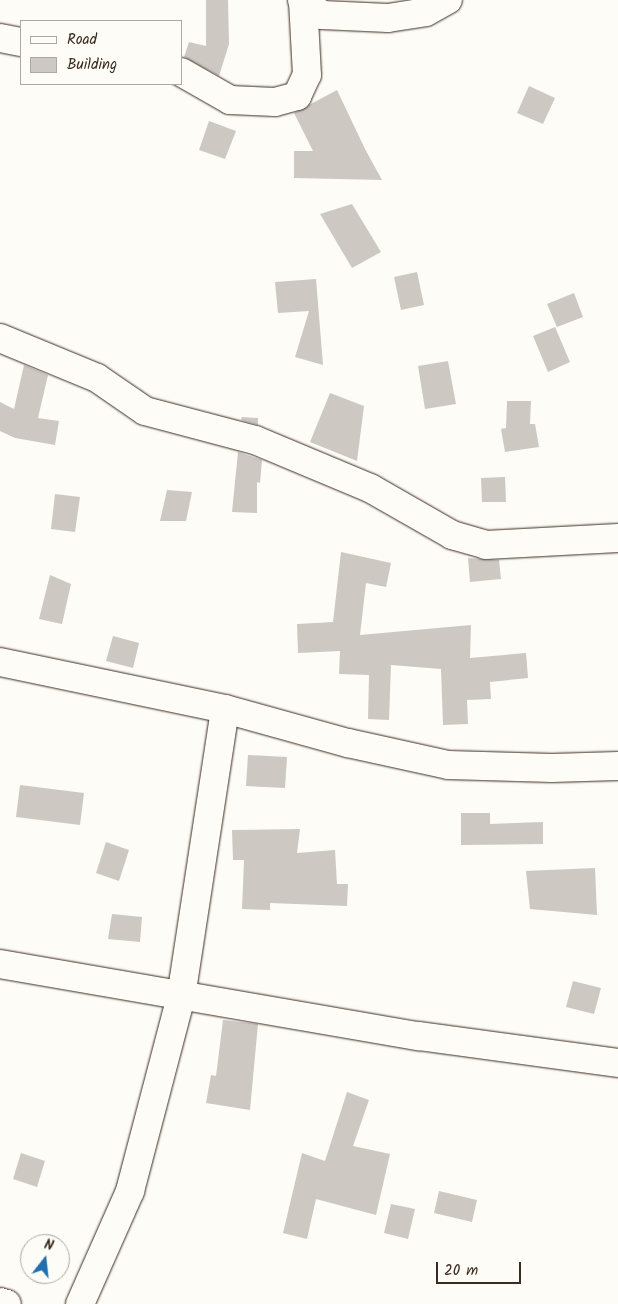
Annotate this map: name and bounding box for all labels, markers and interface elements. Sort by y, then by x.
legend [20,20,182,85]
text: Road [67,28,97,52]
text: Building [67,53,117,77]
north arrow [20,1234,70,1284]
text: N [42,1234,56,1257]
scale bar [438,1252,523,1284]
text: 20 m [444,1259,478,1283]

